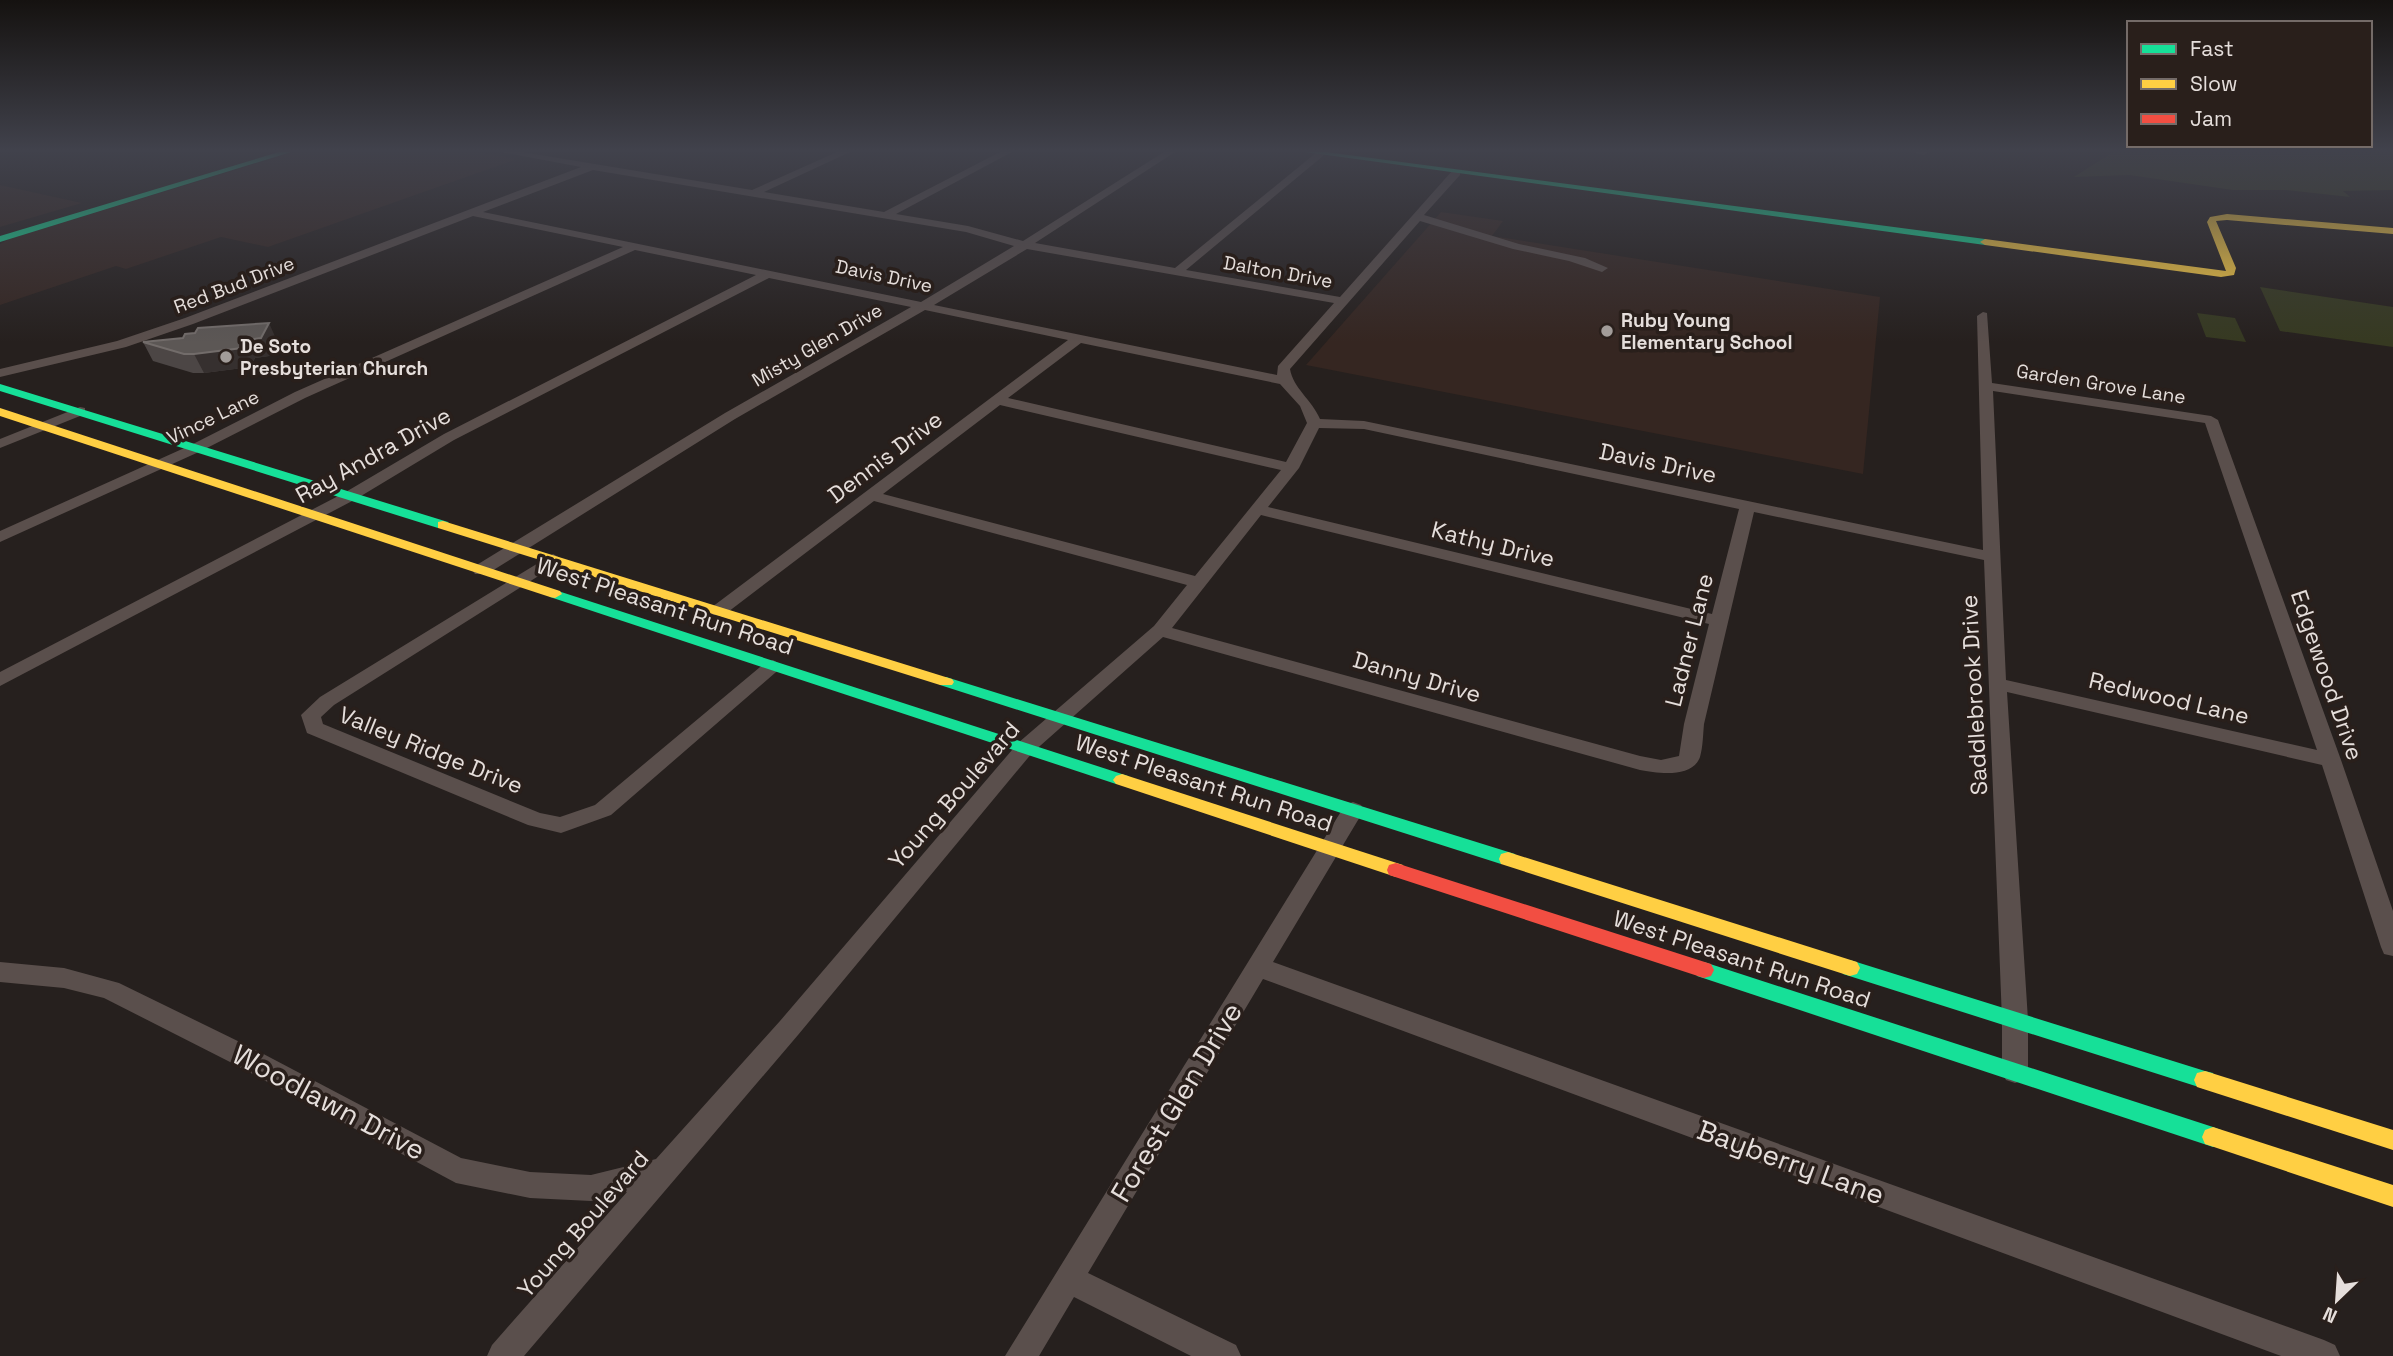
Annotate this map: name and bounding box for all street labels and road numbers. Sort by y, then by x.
street label: Dalton Drive [1221,250,1335,294]
street label: Red Bud Drive [170,251,298,319]
street label: Davis Drive [833,254,935,298]
street label: Misty Glen Drive [747,298,887,392]
street label: Garden Grove Lane [2014,358,2188,410]
street label: Vince Lane [163,384,263,450]
street label: Ray Andra Drive [290,400,456,510]
street label: Dennis Drive [822,404,948,510]
street label: Davis Drive [1597,436,1719,490]
street label: Kathy Drive [1428,514,1558,574]
street label: West Pleasant Run Road [533,550,797,662]
street label: Ladner Lane [1658,570,1720,710]
street label: Edgewood Drive [2284,586,2370,764]
street label: Saddlebrook Drive [1954,594,1994,796]
street label: Danny Drive [1350,644,1484,710]
street label: Redwood Lane [2086,665,2252,731]
street label: Valley Ridge Drive [335,699,527,801]
street label: Young Boulevard [882,715,1026,875]
street label: West Pleasant Run Road [1072,727,1336,839]
street label: West Pleasant Run Road [1610,903,1874,1015]
street label: Forest Glen Drive [1102,996,1250,1208]
street label: Woodlawn Drive [226,1036,432,1168]
street label: Bayberry Lane [1692,1111,1890,1213]
street label: Young Boulevard [511,1144,655,1304]

